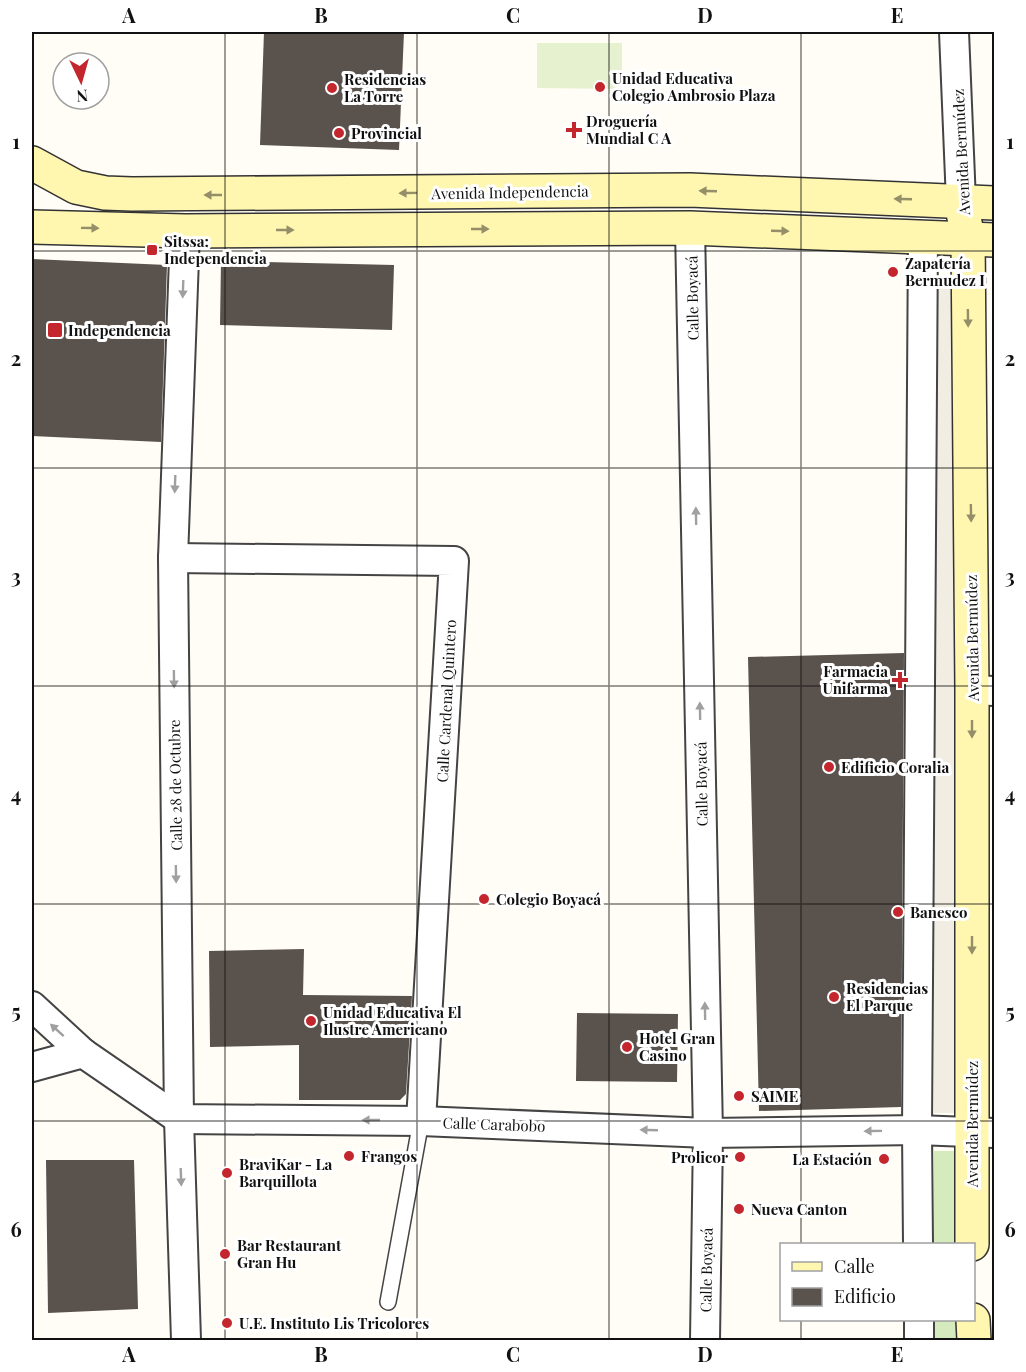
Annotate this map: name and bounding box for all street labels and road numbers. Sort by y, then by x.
street label: Avenida Bermúdez [948,88,974,217]
street label: Avenida Independencia [430,181,589,203]
street label: Calle Boyacá [681,255,703,341]
street label: Avenida Bermúdez [961,575,983,702]
street label: Calle Cardenal Quintero [432,619,460,783]
street label: Calle 28 de Octubre [164,719,186,851]
street label: Calle Boyacá [690,741,712,827]
street label: Avenida Bermúdez [962,1061,982,1188]
street label: Calle Carabobo [442,1112,546,1136]
street label: Calle Boyacá [695,1227,717,1313]

